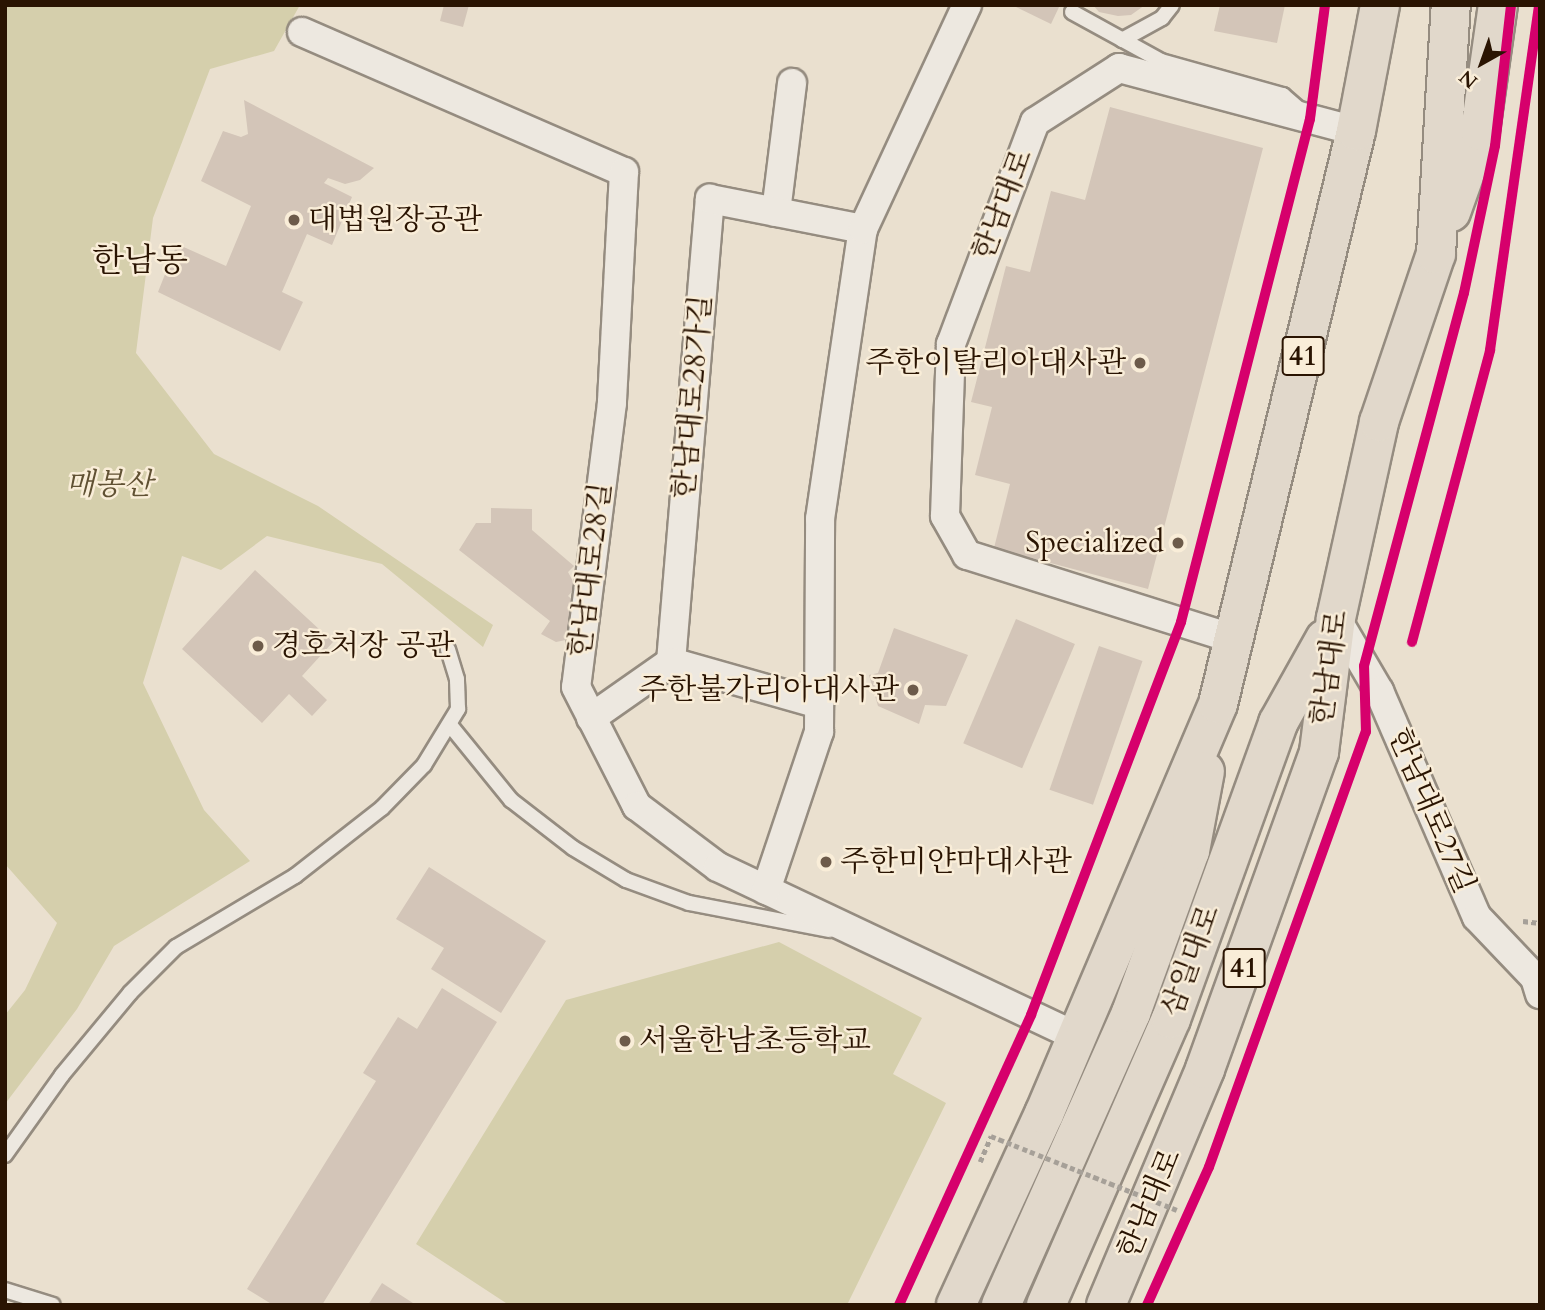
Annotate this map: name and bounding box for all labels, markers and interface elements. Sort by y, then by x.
north arrow [1447,28,1517,98]
text: N [1454,64,1483,94]
street label: 한남대로 [965,144,1041,266]
place label: 대법원장공관 [308,202,482,238]
marker: 대법원장공관 [286,212,302,228]
district label: 한남동 [92,241,188,281]
street label: 한남대로28가길 [666,294,720,500]
road number: 41 [1280,332,1326,380]
place label: 주한이탈리아대사관 [865,345,1126,381]
marker: 주한이탈리아대사관 [1132,355,1148,371]
park label: 매봉산 [66,467,152,503]
street label: 한남대로28길 [562,481,620,659]
place label: Specialized [1025,525,1164,561]
marker: Specialized [1170,535,1186,551]
street label: 한남대로 [1304,608,1356,728]
place label: 경호처장 공관 [272,628,454,664]
marker: 경호처장 공관 [250,638,266,654]
place label: 주한불가리아대사관 [638,672,899,708]
marker: 주한불가리아대사관 [905,682,921,698]
street label: 한남대로27길 [1380,723,1482,899]
place label: 주한미얀마대사관 [840,844,1072,880]
marker: 주한미얀마대사관 [818,854,834,870]
street label: 삼일대로 [1154,900,1228,1022]
road number: 41 [1221,944,1267,992]
place label: 서울한남초등학교 [639,1023,871,1059]
marker: 서울한남초등학교 [617,1033,633,1049]
street label: 한남대로 [1111,1144,1189,1264]

